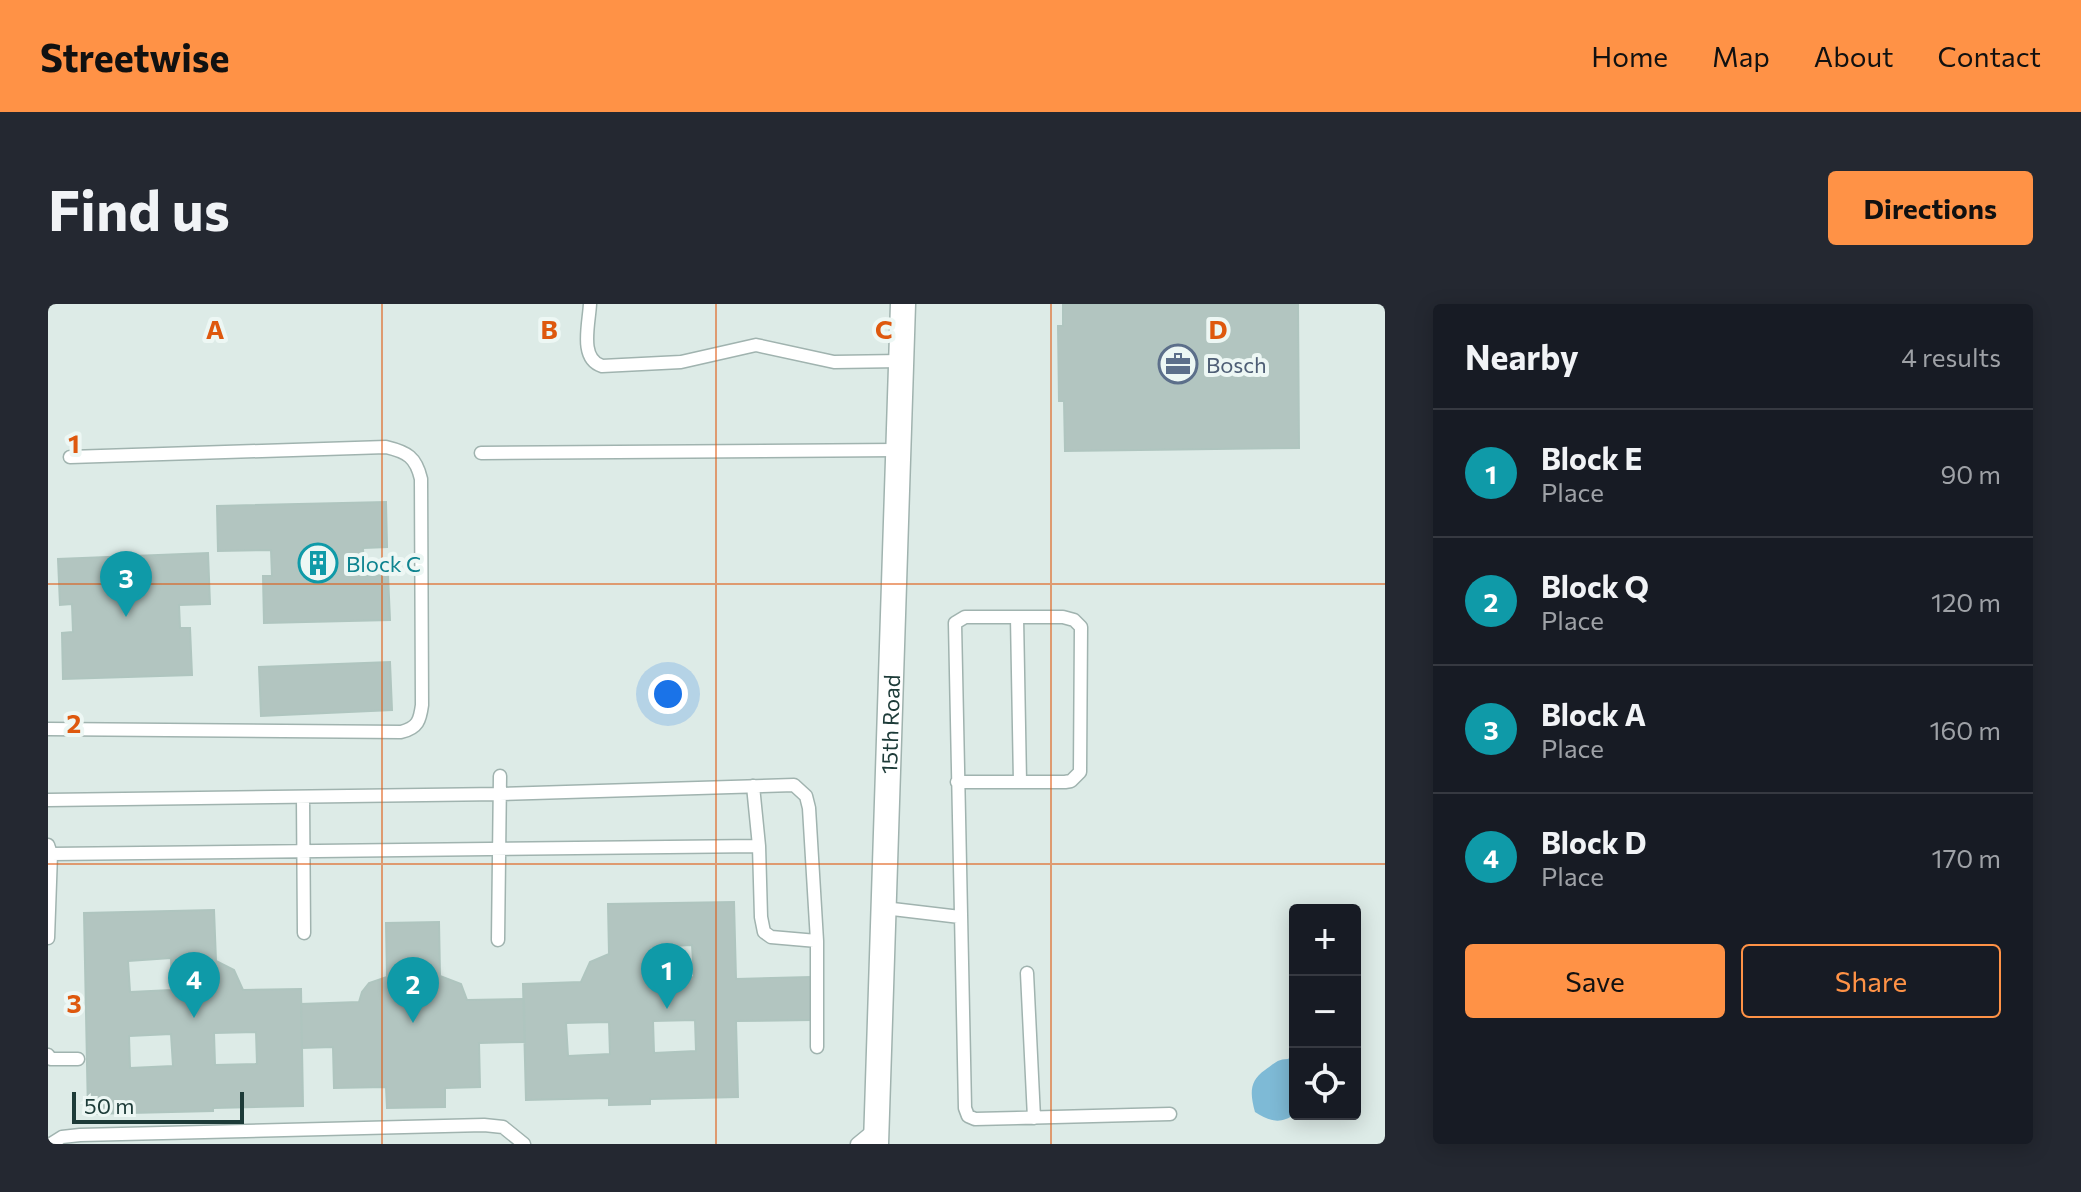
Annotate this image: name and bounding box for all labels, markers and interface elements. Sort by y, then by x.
text: Streetwise [40,33,229,80]
text: Home [1591,39,1668,73]
text: Map [1712,39,1770,73]
text: About [1814,39,1894,73]
text: Contact [1938,39,2041,73]
button: Directions [1828,171,2033,245]
text: Find us [48,174,230,243]
text: A [206,313,225,344]
text: B [540,313,558,344]
text: C [875,313,893,344]
text: D [1208,313,1228,344]
text: Nearby [1465,335,1579,377]
text: 4 results [1901,341,2001,372]
office icon: Bosch [1157,343,1199,385]
place label: Bosch [1206,351,1267,378]
text: 1 [68,427,80,458]
text: Block E [1541,439,1642,476]
text: 1 [1485,458,1497,489]
text: 90 m [1941,458,2001,489]
text: Place [1541,476,1604,507]
building icon: Block C [297,542,339,584]
place label: Block C [346,550,421,577]
pin: 3 [100,551,152,617]
text: Block Q [1541,567,1649,604]
text: 2 [1484,586,1498,617]
text: 120 m [1931,586,2001,617]
text: Place [1541,604,1604,635]
your location [648,674,688,714]
street label: 15th Road [874,674,905,774]
text: Block A [1541,695,1646,732]
text: 2 [67,707,81,738]
text: 3 [1483,714,1499,745]
text: 160 m [1929,714,2001,745]
text: Place [1541,732,1604,763]
text: Block D [1541,823,1646,860]
text: 4 [1483,842,1499,873]
text: 170 m [1932,842,2001,873]
text: Place [1541,860,1604,891]
map controls [1289,904,1361,1120]
button: + [1289,904,1361,976]
pin: 1 [641,943,693,1009]
button: Save [1465,944,1725,1018]
button: Share [1741,944,2001,1018]
pin: 4 [168,952,220,1018]
pin: 2 [387,957,439,1023]
button: − [1289,976,1361,1048]
text: 3 [66,987,82,1018]
button: locate [1289,1048,1361,1120]
scale bar [72,1088,244,1124]
text: 50 m [84,1092,134,1119]

